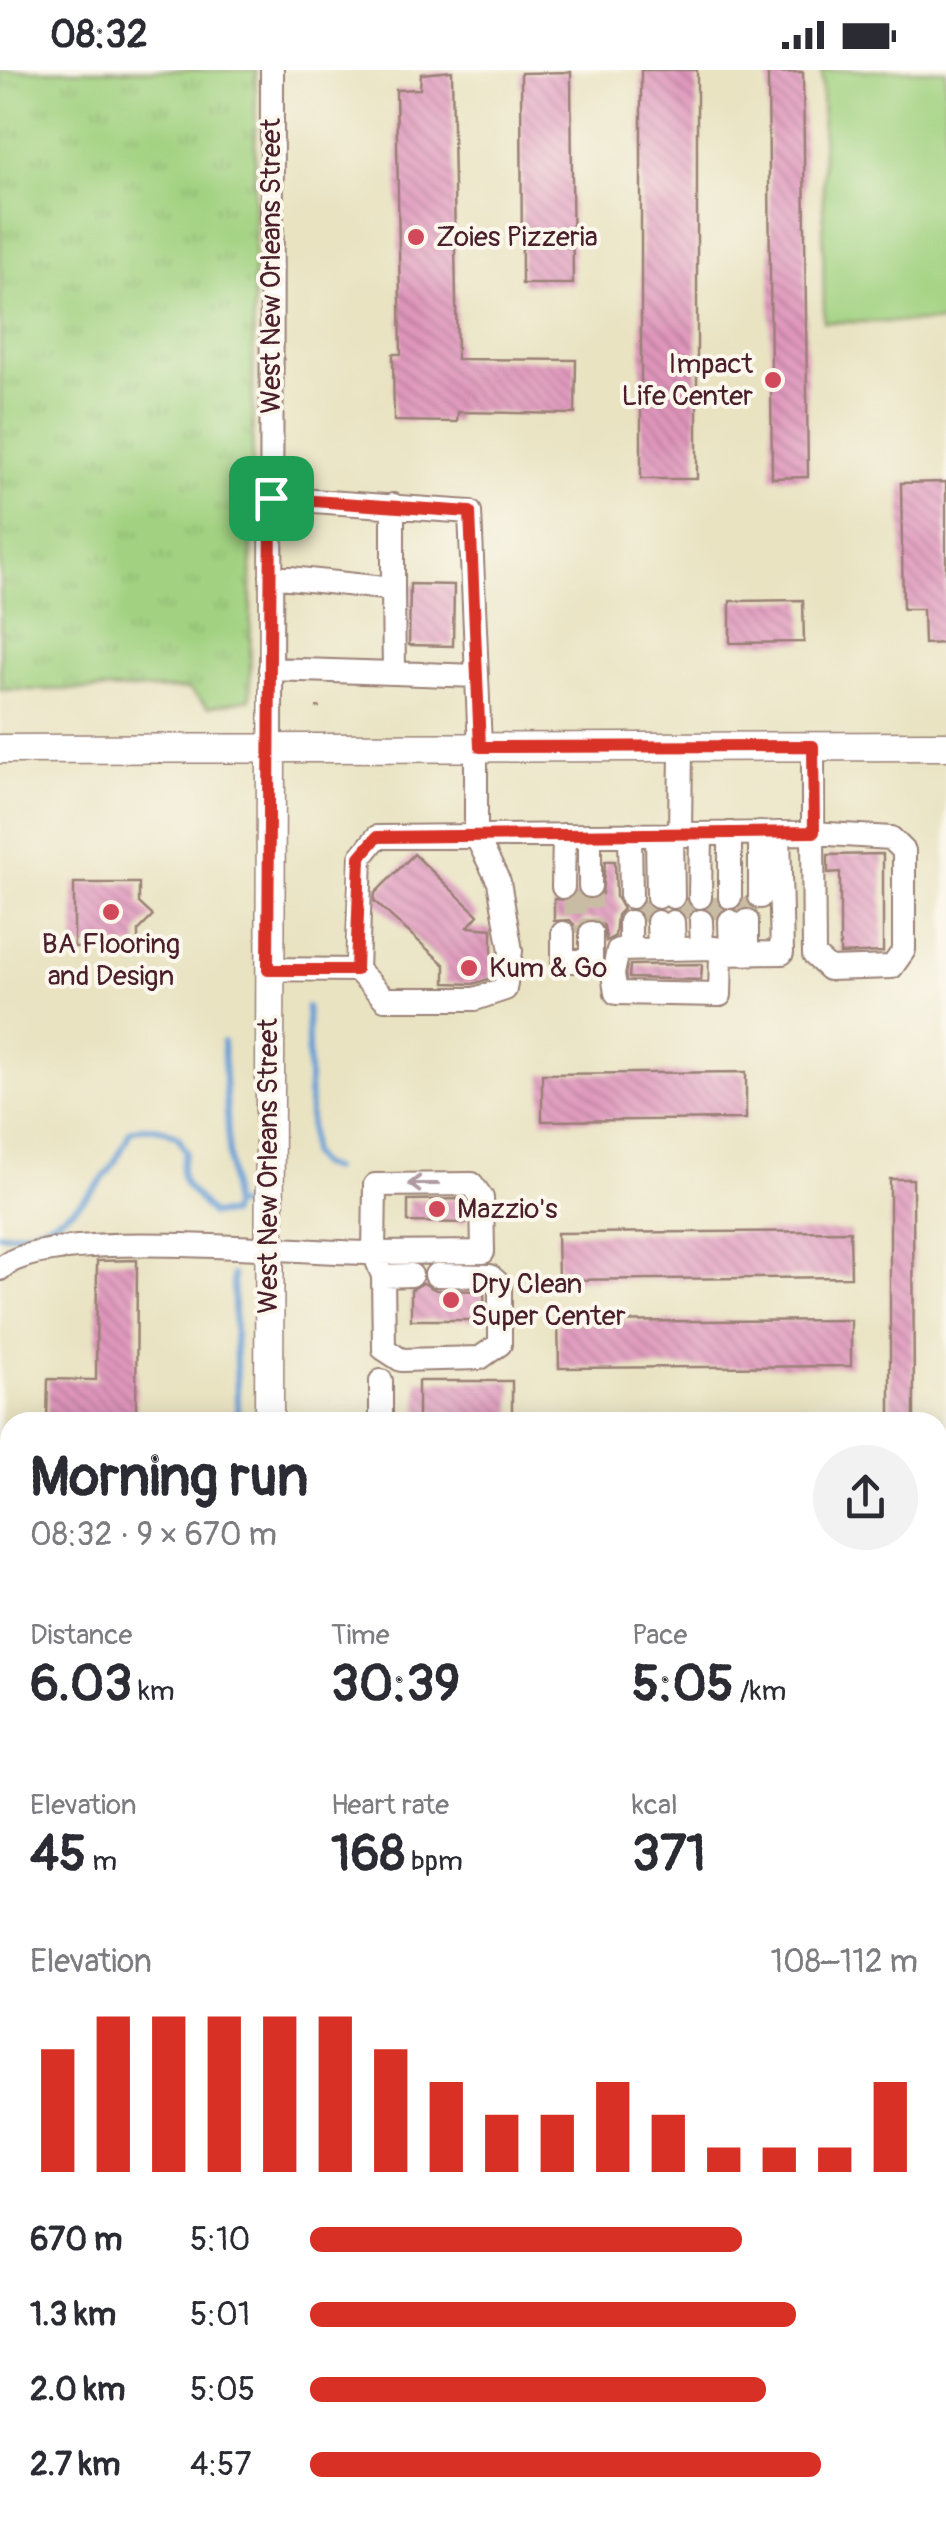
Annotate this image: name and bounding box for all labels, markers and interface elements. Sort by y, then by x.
text: 08:32 [50,11,148,59]
street label: West New Orleans Street [254,118,289,414]
place label: Zoies Pizzeria [436,220,598,255]
marker: Zoies Pizzeria [405,226,427,248]
place label: Impact Life Center [621,347,754,414]
marker: Impact Life Center [762,369,784,391]
pin [229,456,314,541]
icon: arrive [244,471,299,526]
marker: BA Flooring and Design [100,901,122,923]
place label: BA Flooring and Design [42,927,180,994]
place label: Kum & Go [489,951,607,986]
marker: Kum & Go [458,957,480,979]
street label: West New Orleans Street [251,1018,286,1314]
one-way arrow [408,1175,440,1194]
place label: Mazzio's [457,1192,558,1227]
marker: Mazzio's [426,1198,448,1220]
place label: Dry Clean Super Center [471,1267,626,1334]
marker: Dry Clean Super Center [440,1289,462,1311]
text: Morning run [30,1443,308,1512]
button: share [813,1445,918,1550]
text: 08:32 · 9 × 670 m [30,1515,277,1555]
text: Distance [30,1618,132,1653]
text: Time [331,1618,390,1653]
text: Pace [632,1618,687,1653]
text: 6.03 [30,1653,132,1716]
text: 30:39 [331,1653,460,1716]
text: 5:05 [632,1653,734,1716]
text: km [132,1674,175,1709]
text: /km [734,1674,786,1709]
text: Elevation [30,1788,137,1823]
text: Heart rate [331,1788,449,1823]
text: kcal [632,1788,678,1823]
text: 45 [30,1823,86,1886]
text: 168 [331,1823,405,1886]
text: 371 [632,1823,706,1886]
text: m [86,1844,117,1879]
text: bpm [405,1844,463,1879]
text: Elevation [30,1942,152,1982]
text: 108–112 m [770,1942,918,1982]
text: 670 m [30,2220,122,2260]
text: 5:10 [190,2220,250,2260]
text: 1.3 km [30,2295,116,2335]
text: 5:01 [190,2295,250,2335]
text: 2.0 km [30,2370,125,2410]
text: 5:05 [190,2370,255,2410]
text: 2.7 km [30,2445,121,2485]
text: 4:57 [190,2445,251,2485]

